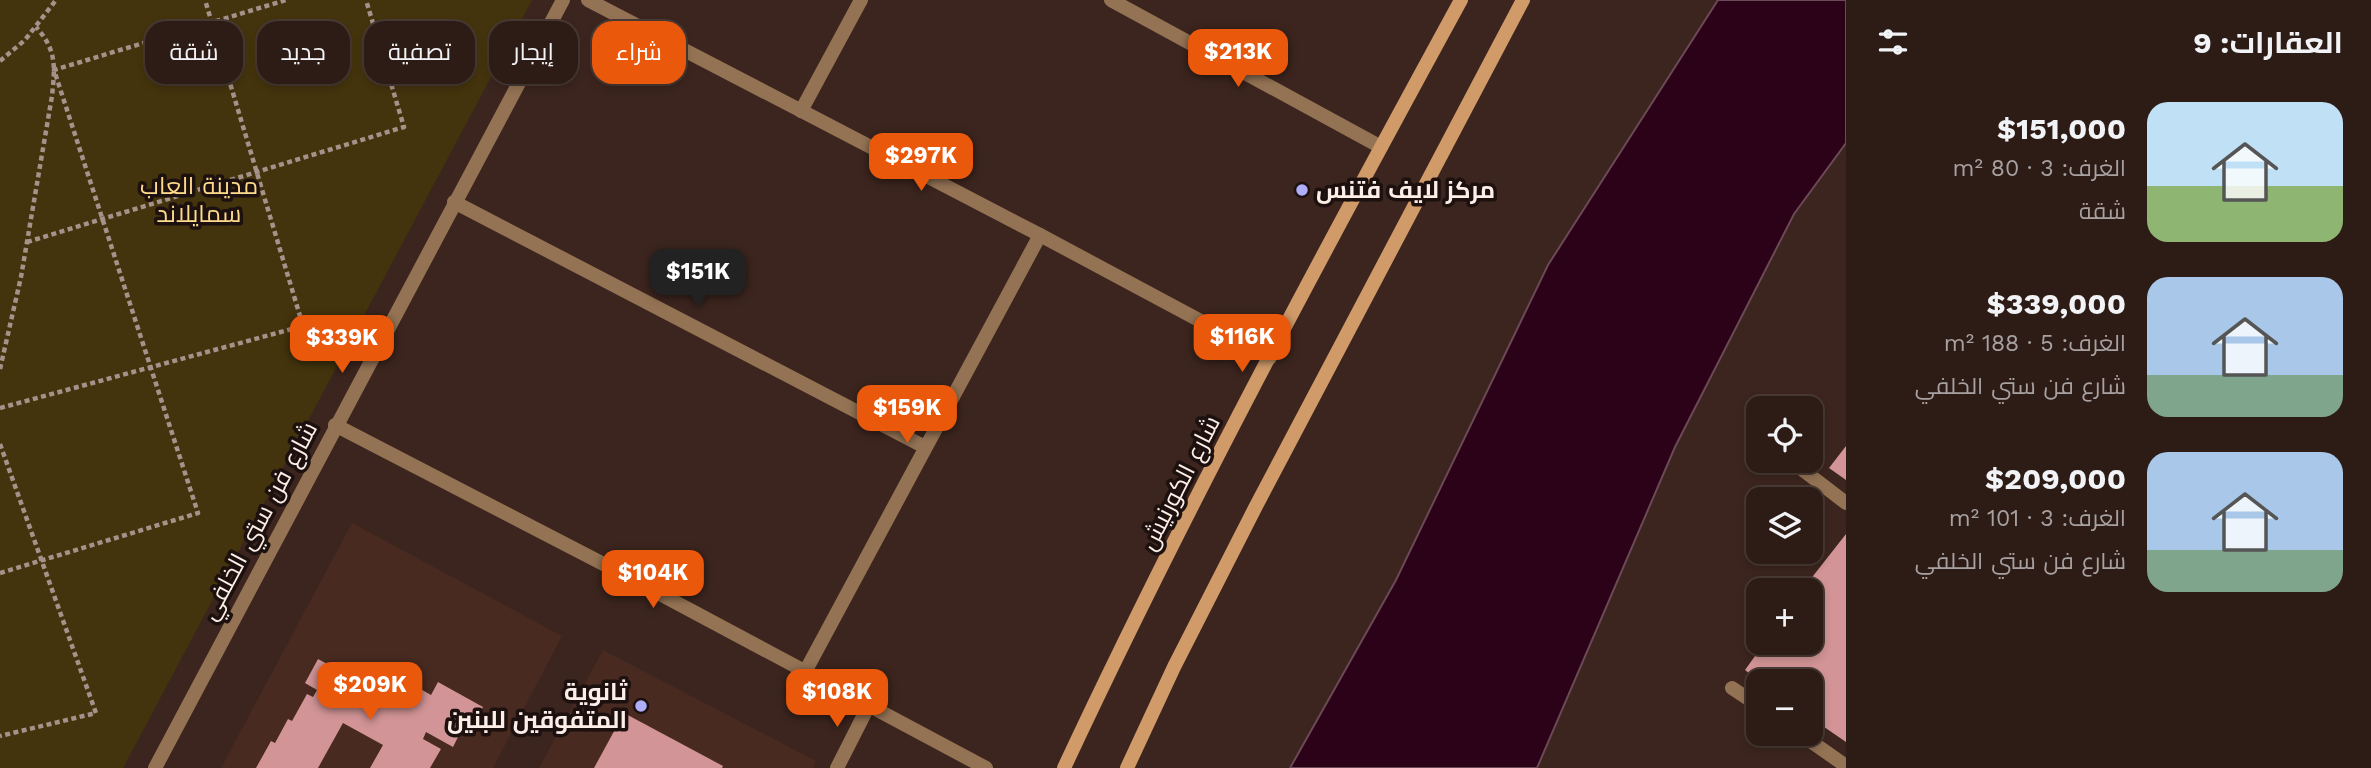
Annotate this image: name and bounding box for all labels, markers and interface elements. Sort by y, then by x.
chip: شقة [145,21,243,84]
chip: جديد [257,21,350,84]
chip: تصفية [364,21,475,84]
chip: إيجار [489,21,578,84]
chip: شراء [592,21,686,84]
icon: filters [1874,23,1912,61]
text: العقارات: 9 [2193,25,2343,60]
pin: $213K [1189,29,1287,89]
text: $213K [1204,38,1272,65]
text: $151,000 [1997,111,2126,146]
icon: home [2203,130,2287,214]
pin: $297K [872,134,970,193]
text: $297K [885,142,957,169]
text: الغرف: 3 · 80 m² [1953,155,2126,182]
park label: مدينة العاب سمايلاند [140,172,258,228]
place label: مركز لايف فتنس [1316,176,1495,204]
marker: مركز لايف فتنس [1294,182,1310,198]
text: شقة [2079,198,2126,225]
pin: $151K [649,250,747,309]
text: $151K [666,258,730,285]
text: $339,000 [1987,286,2126,321]
icon: home [2203,305,2287,389]
pin: $116K [1193,314,1291,374]
pin: $339K [293,316,391,375]
text: $116K [1210,323,1274,350]
text: $339K [306,324,378,351]
text: الغرف: 5 · 188 m² [1944,330,2126,357]
text: شارع فن ستي الخلفي [1915,373,2126,400]
pin: $159K [858,386,956,445]
text: $159K [873,394,941,421]
map controls [1746,396,1823,746]
button: locate [1746,396,1823,473]
street label: شارع الكورنيش [1134,411,1228,556]
street label: شارع فن ستي الخلفي [195,417,327,627]
text: $209,000 [1985,461,2126,496]
icon: home [2203,480,2287,564]
button: layers [1746,487,1823,564]
text: الغرف: 3 · 101 m² [1949,505,2126,532]
text: شارع فن ستي الخلفي [1915,548,2126,575]
pin: $104K [604,550,702,610]
text: $104K [618,559,688,586]
button: + [1746,578,1823,655]
pin: $209K [321,662,419,722]
button: − [1746,669,1823,746]
pin: $108K [788,670,886,729]
text: $209K [333,671,407,698]
place label: ثانوية المتفوقين للبنين [447,678,628,734]
text: $108K [802,678,872,705]
marker: ثانوية المتفوقين للبنين [633,698,649,714]

